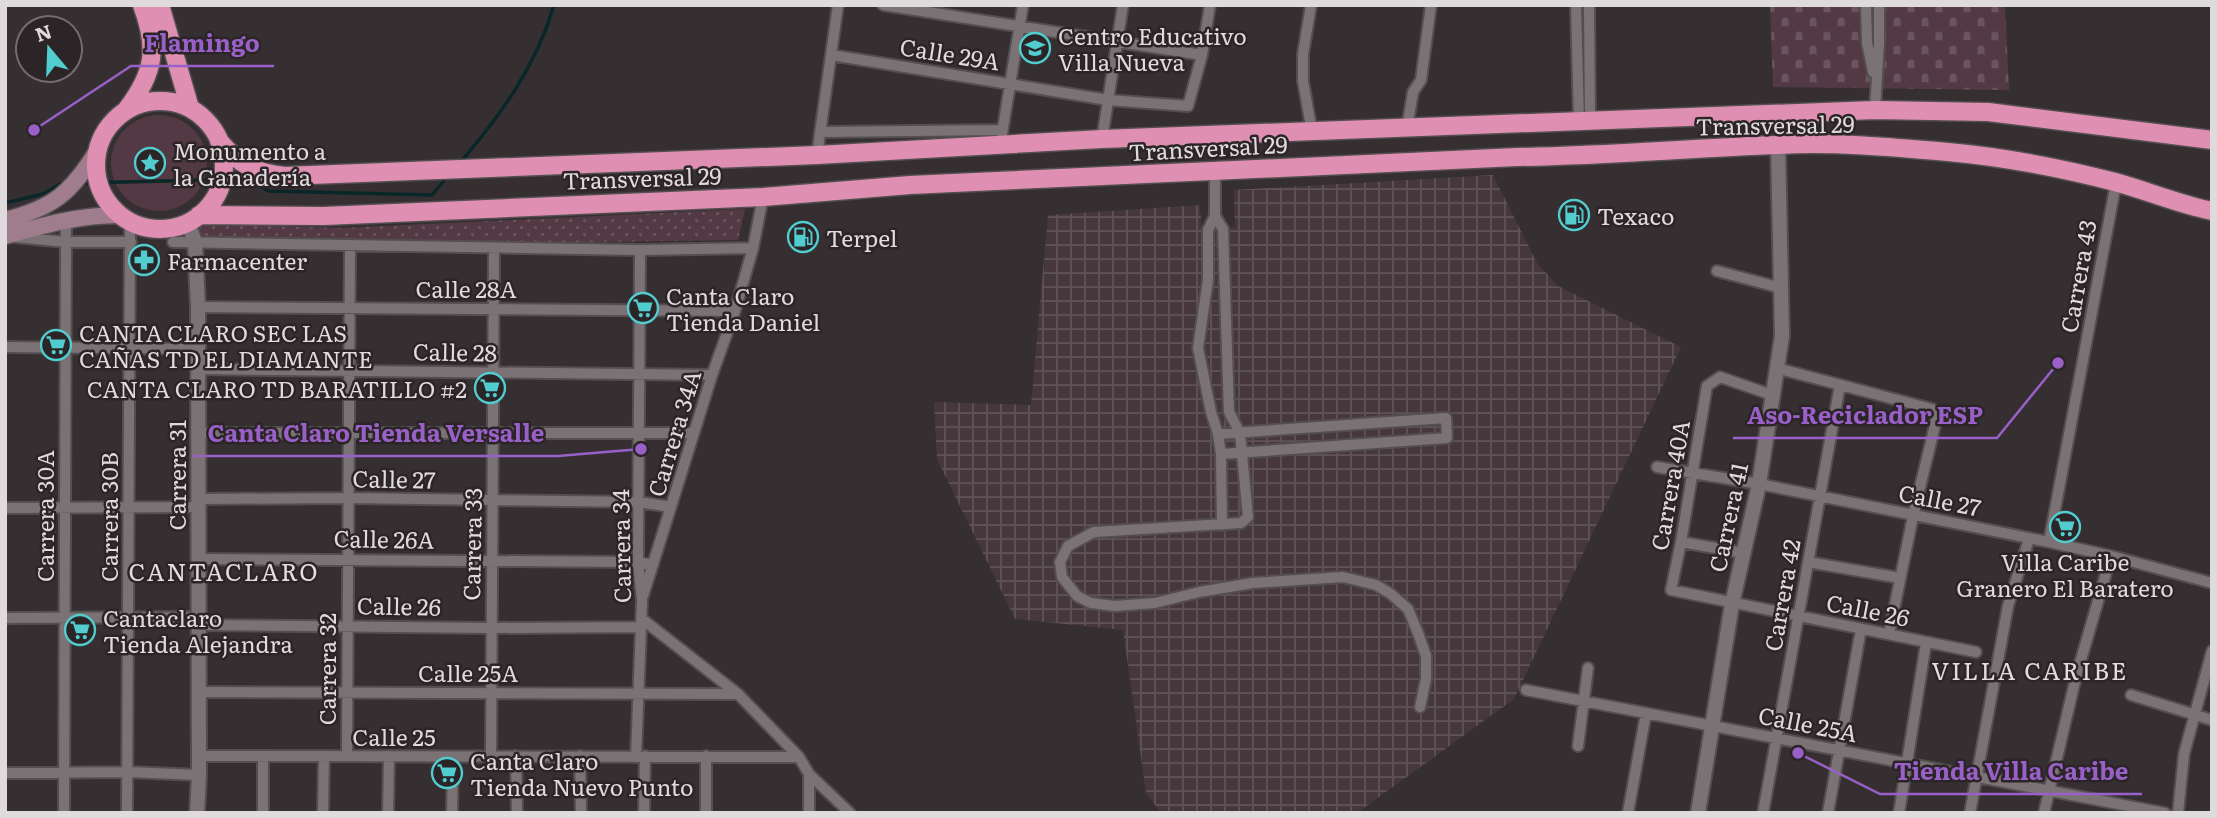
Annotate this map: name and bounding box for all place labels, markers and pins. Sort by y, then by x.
place label: Centro Educativo Villa Nueva [1058,18,1247,78]
callout: Flamingo [131,21,274,66]
school or university icon: Centro Educativo Villa Nueva [1018,31,1052,65]
place label: Monumento a la Ganadería [173,133,327,193]
place icon: Monumento a la Ganadería [133,146,167,180]
fuel station icon: Texaco [1557,198,1591,232]
place label: Texaco [1597,198,1674,232]
fuel station icon: Terpel [786,220,820,254]
place label: Terpel [826,220,898,254]
pharmacy icon: Farmacenter [127,243,161,277]
place label: Farmacenter [167,243,307,277]
place label: Canta Claro Tienda Daniel [666,278,821,338]
supermarket icon: Canta Claro Tienda Daniel [626,291,660,325]
place label: CANTA CLARO SEC LAS CAÑAS TD EL DIAMANTE [79,315,373,375]
supermarket icon: CANTA CLARO SEC LAS CAÑAS TD EL DIAMANTE [39,328,73,362]
place label: CANTA CLARO TD BARATILLO #2 [87,371,467,405]
supermarket icon: CANTA CLARO TD BARATILLO #2 [473,371,507,405]
callout: Aso-Reciclador ESP [1733,393,1997,438]
callout: Canta Claro Tienda Versalle [193,411,558,456]
supermarket icon: Villa Caribe Granero El Baratero [2048,510,2082,544]
place label: Villa Caribe Granero El Baratero [1956,544,2174,604]
place label: Cantaclaro Tienda Alejandra [103,600,293,660]
supermarket icon: Cantaclaro Tienda Alejandra [63,613,97,647]
place label: Canta Claro Tienda Nuevo Punto [470,743,693,803]
callout: Tienda Villa Caribe [1880,749,2142,794]
supermarket icon: Canta Claro Tienda Nuevo Punto [430,756,464,790]

